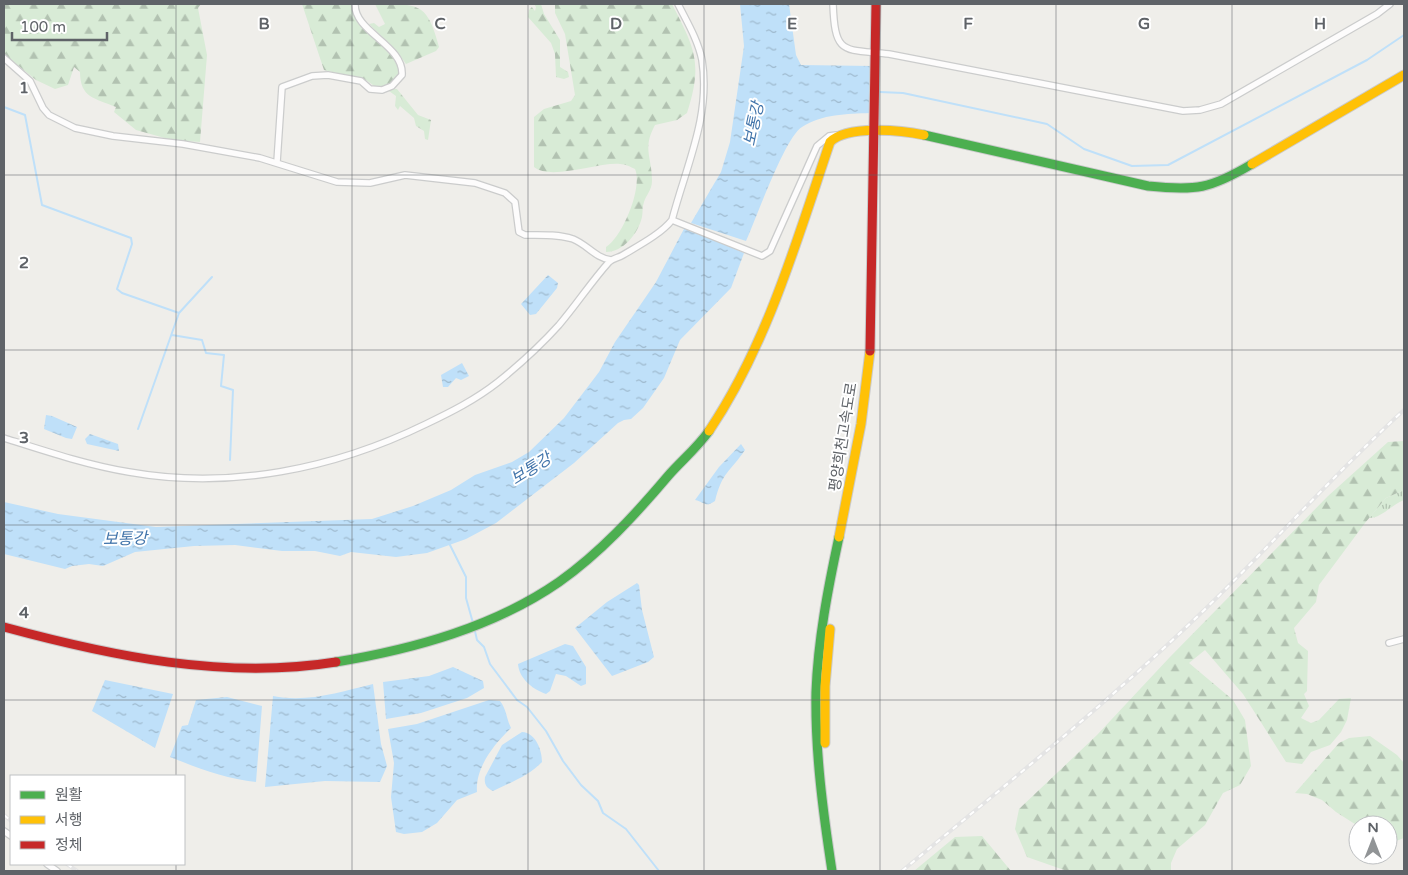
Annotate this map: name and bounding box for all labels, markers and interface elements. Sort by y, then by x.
scale bar [12,10,108,42]
text: B [258,14,270,34]
text: C [434,14,446,34]
text: D [610,14,622,34]
text: E [787,14,797,34]
text: F [963,14,973,34]
text: G [1138,14,1150,34]
text: H [1314,14,1326,34]
text: 100 m [20,18,66,36]
text: 1 [19,78,29,98]
water label: 보통강 [740,98,769,148]
text: 2 [19,253,29,273]
street label: 평양희천고속도로 [825,381,861,493]
text: 3 [19,428,29,448]
water label: 보통강 [507,448,557,489]
water label: 보통강 [103,529,150,549]
text: 4 [19,603,29,623]
legend [10,775,185,865]
text: 원활 [55,786,83,804]
text: 서행 [55,811,83,829]
north arrow [1348,815,1398,865]
text: N [1367,819,1379,836]
text: 정체 [55,836,83,854]

